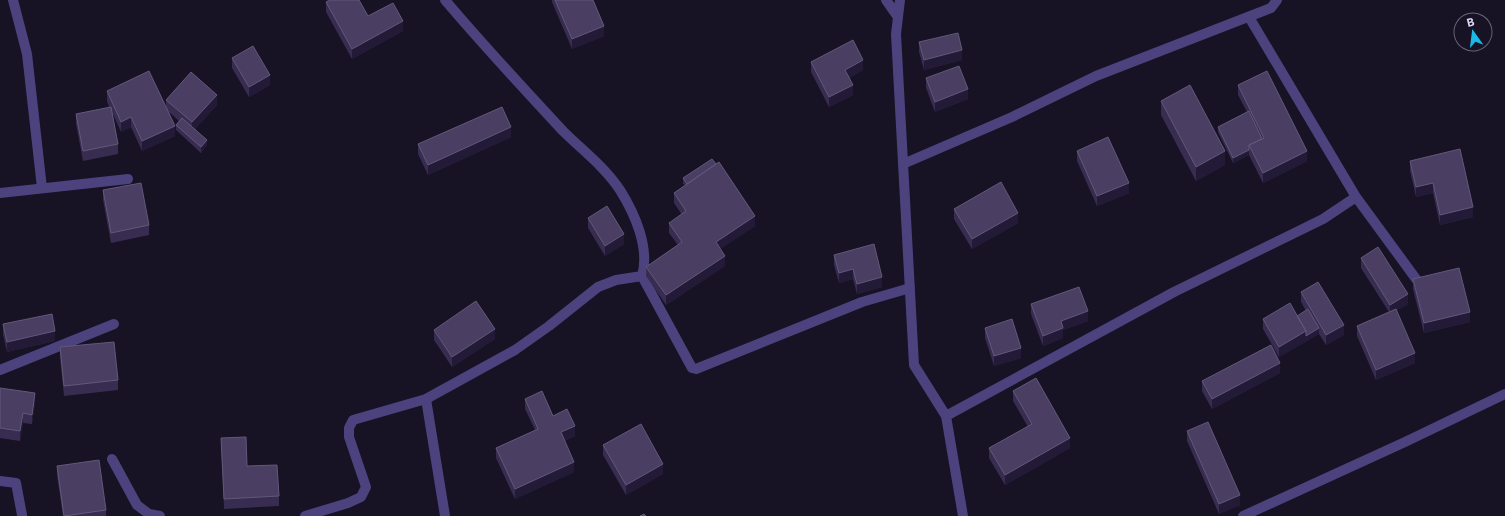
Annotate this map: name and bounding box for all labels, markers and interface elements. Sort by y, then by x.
north arrow [1453,12,1493,52]
text: B [1465,15,1476,30]

